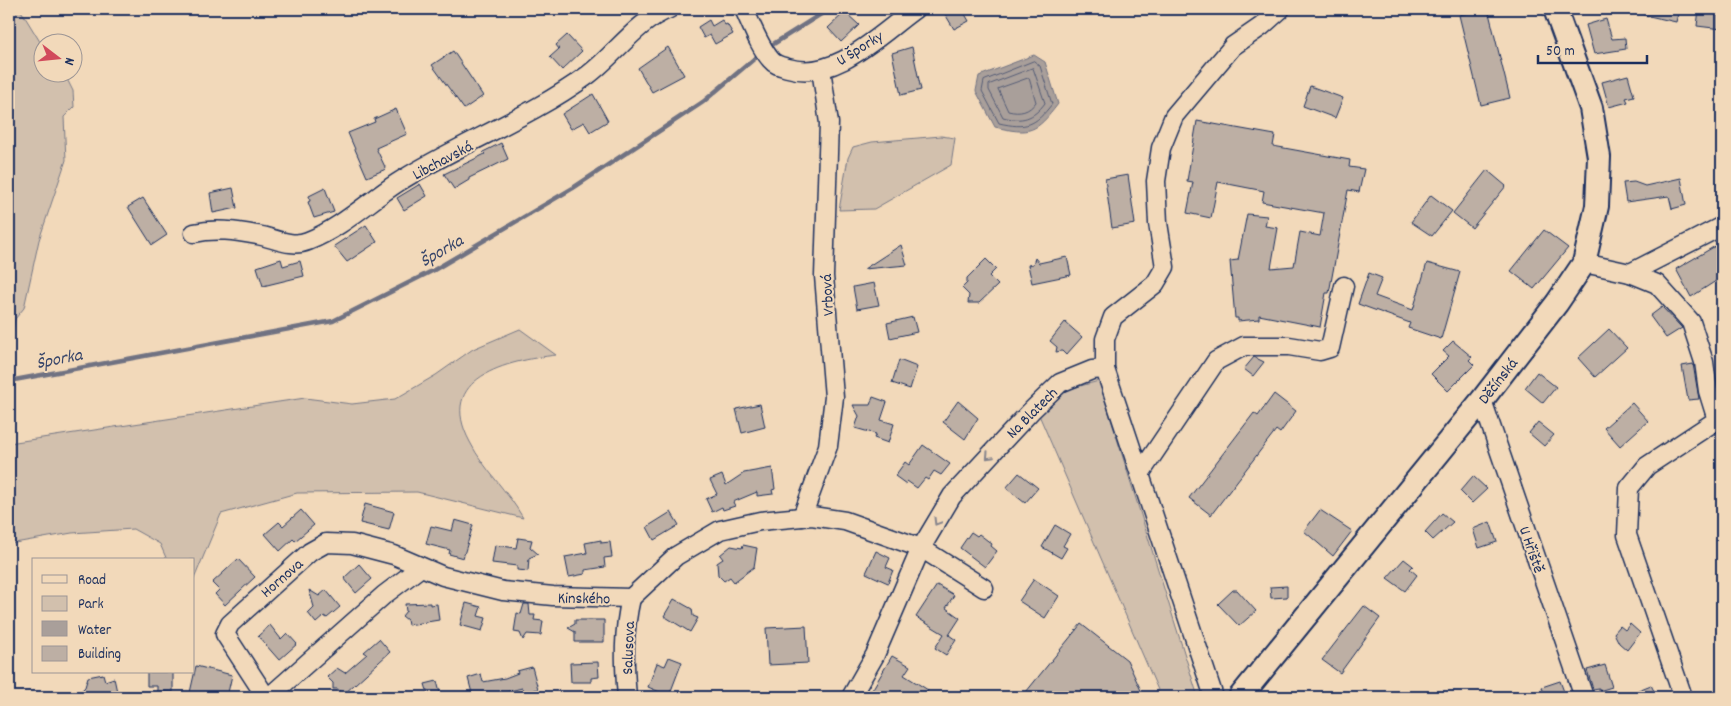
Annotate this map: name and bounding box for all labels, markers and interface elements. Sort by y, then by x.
street label: U Šporky [832,25,889,73]
north arrow [32,32,82,82]
scale bar [1538,32,1647,64]
text: 50 m [1546,41,1575,63]
text: N [58,55,79,67]
street label: Libchavská [409,136,478,187]
water label: Šporka [416,229,470,275]
street label: Vrbová [816,273,841,317]
water label: Šporka [34,343,86,377]
street label: Děčínská [1474,353,1524,410]
street label: Na Blatech [1002,383,1064,445]
one-way arrow [986,450,995,459]
one-way arrow [933,517,943,526]
street label: U Hřiště [1512,523,1549,576]
street label: Hornova [256,554,309,604]
legend [32,558,195,674]
text: Road [78,570,106,592]
street label: Kinského [558,588,610,611]
text: Park [78,594,104,616]
text: Water [78,620,112,642]
street label: Salusova [617,621,642,675]
text: Building [78,644,121,666]

